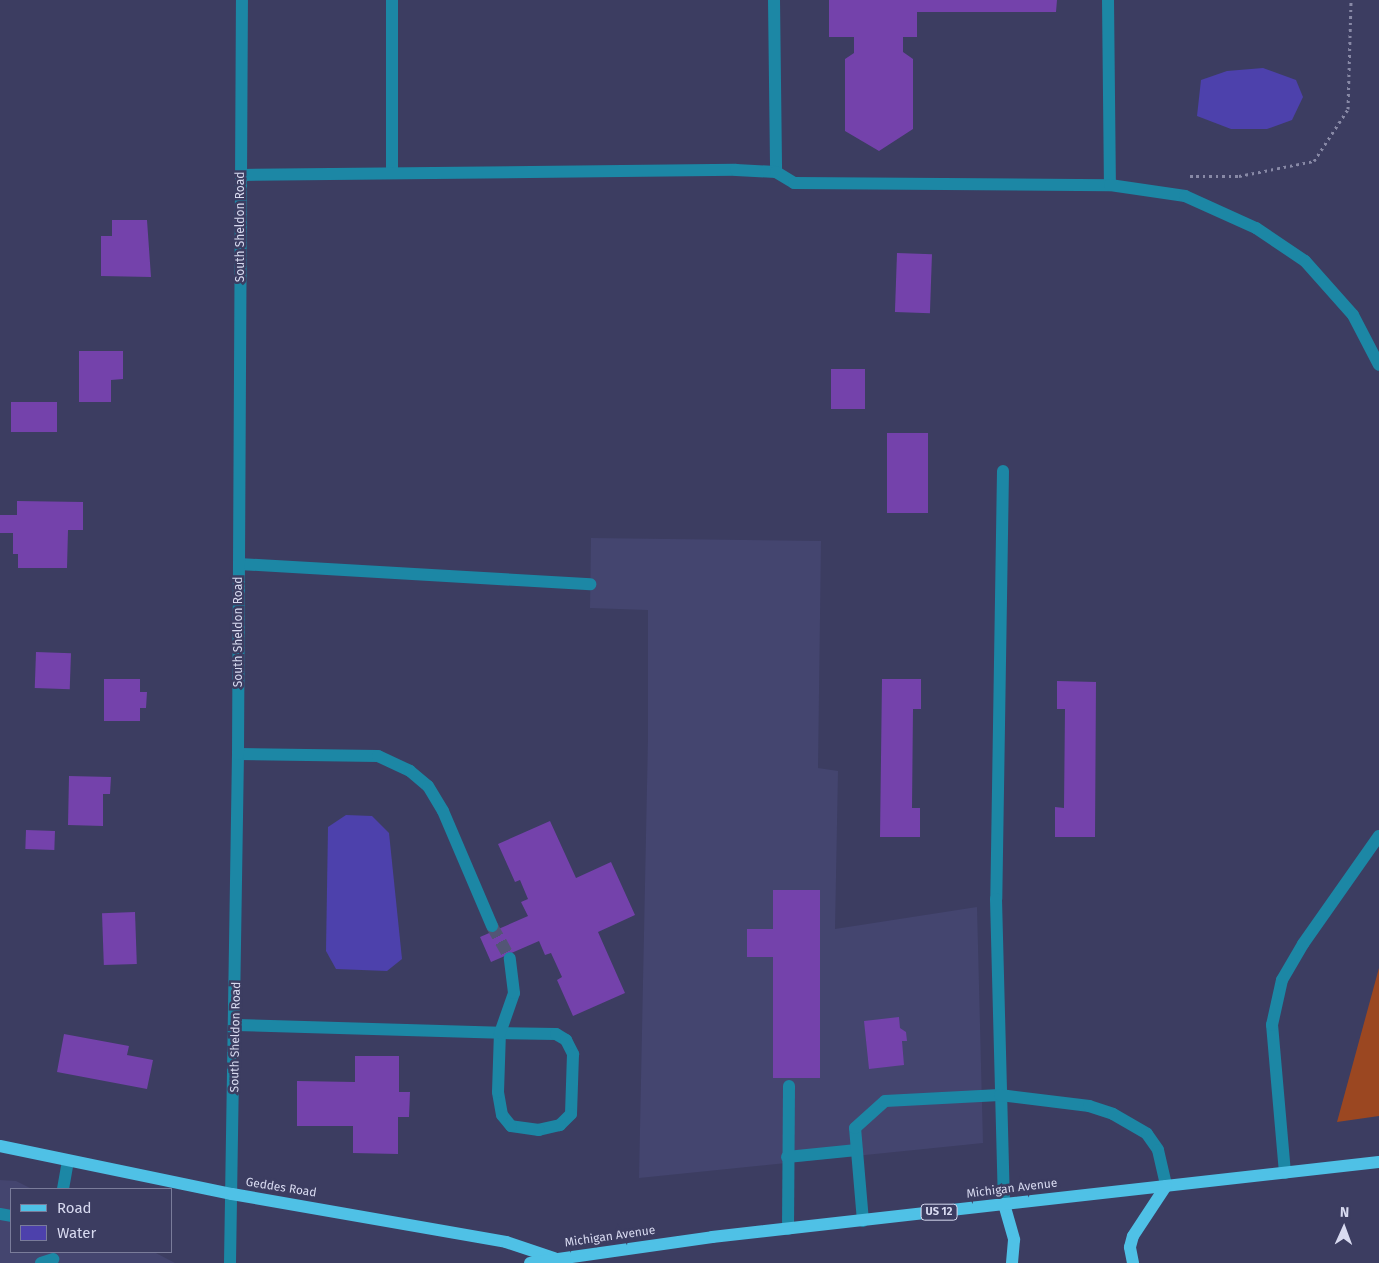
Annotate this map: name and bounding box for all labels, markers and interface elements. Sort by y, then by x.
street label: South Sheldon Road [234,172,248,282]
street label: South Sheldon Road [232,577,246,687]
street label: South Sheldon Road [228,982,244,1092]
street label: Geddes Road [245,1175,317,1201]
street label: Michigan Avenue [966,1176,1058,1202]
legend [10,1188,172,1253]
text: Road [57,1199,92,1217]
north arrow [1319,1203,1369,1253]
road number: US 12 [920,1204,958,1220]
text: N [1340,1204,1349,1221]
text: Water [57,1224,96,1242]
street label: Michigan Avenue [564,1224,656,1250]

